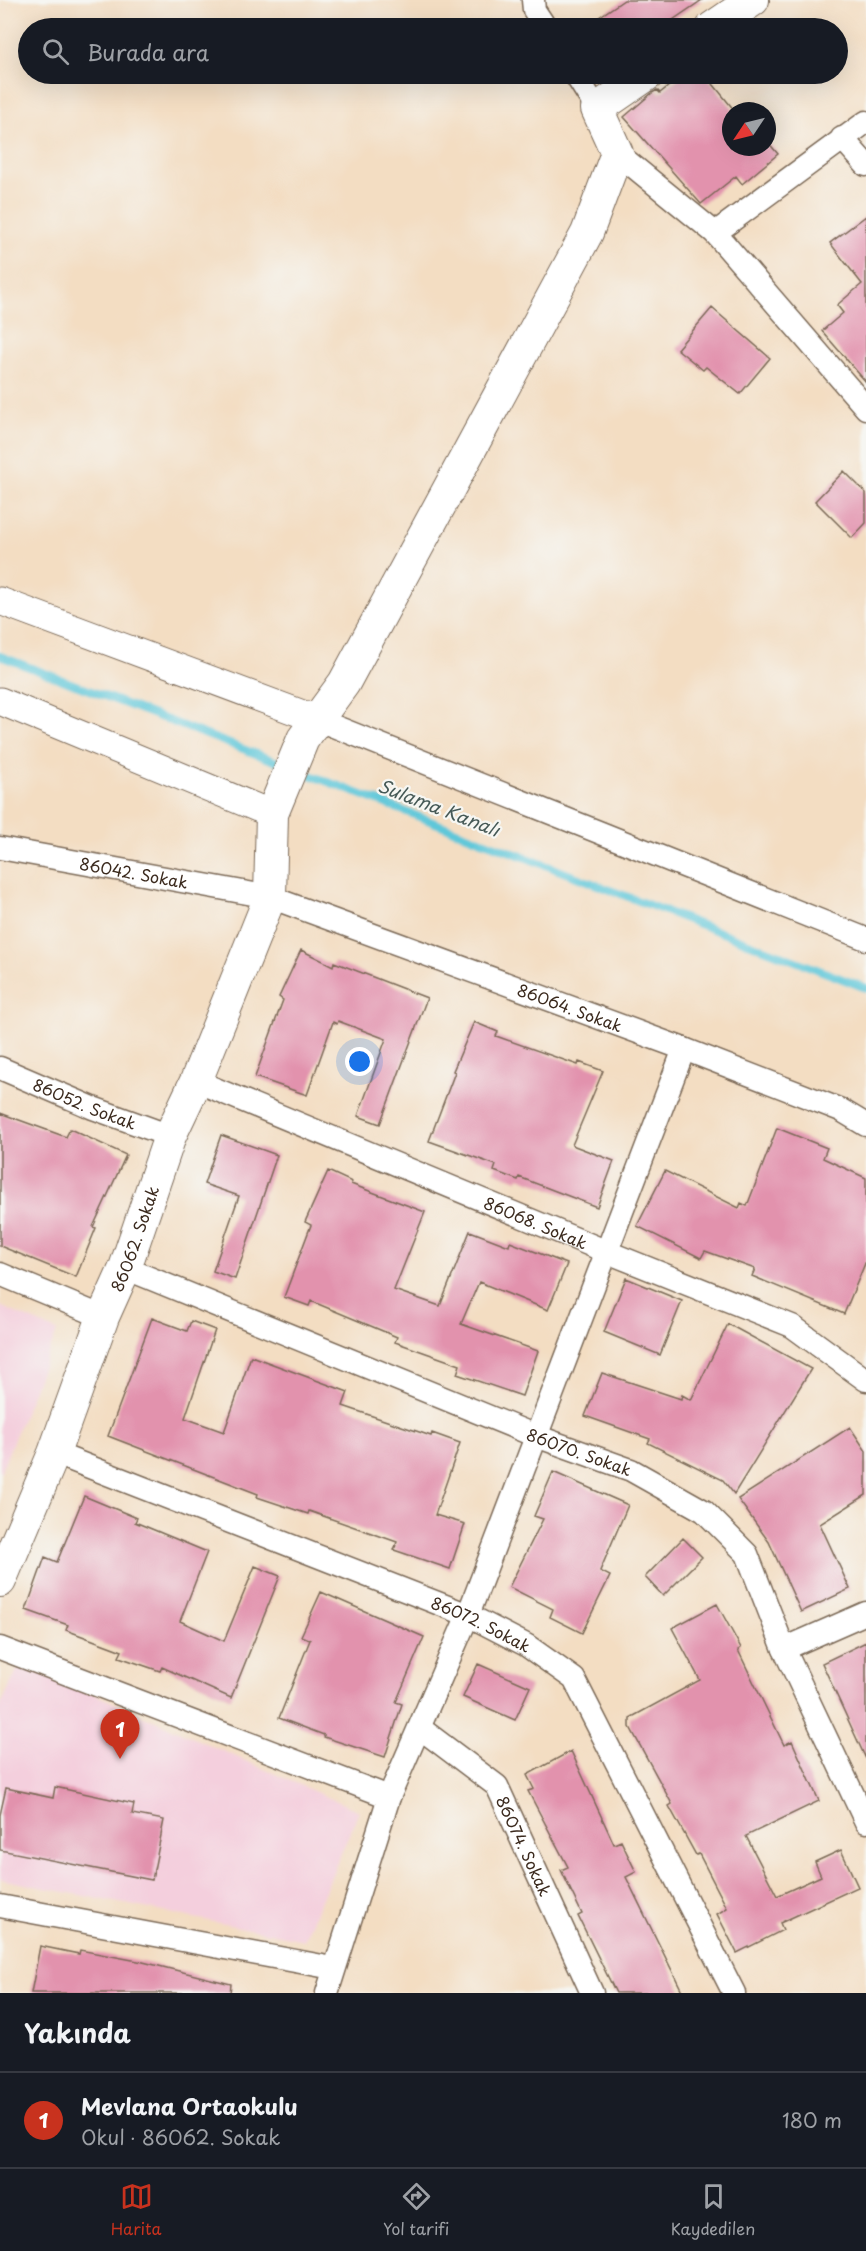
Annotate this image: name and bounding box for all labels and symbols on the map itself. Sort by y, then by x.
north arrow [722,102,776,156]
water label: Sulama Kanalı [374,771,505,843]
street label: 86042. Sokak [78,851,190,894]
street label: 86064. Sokak [514,977,626,1037]
your location [345,1047,374,1076]
street label: 86052. Sokak [29,1072,140,1135]
street label: 86062. Sokak [104,1182,164,1295]
street label: 86068. Sokak [480,1190,591,1255]
street label: 86070. Sokak [523,1422,635,1481]
street label: 86072. Sokak [428,1590,535,1658]
pin: 1 [100,1710,140,1759]
street label: 86074. Sokak [491,1792,558,1900]

